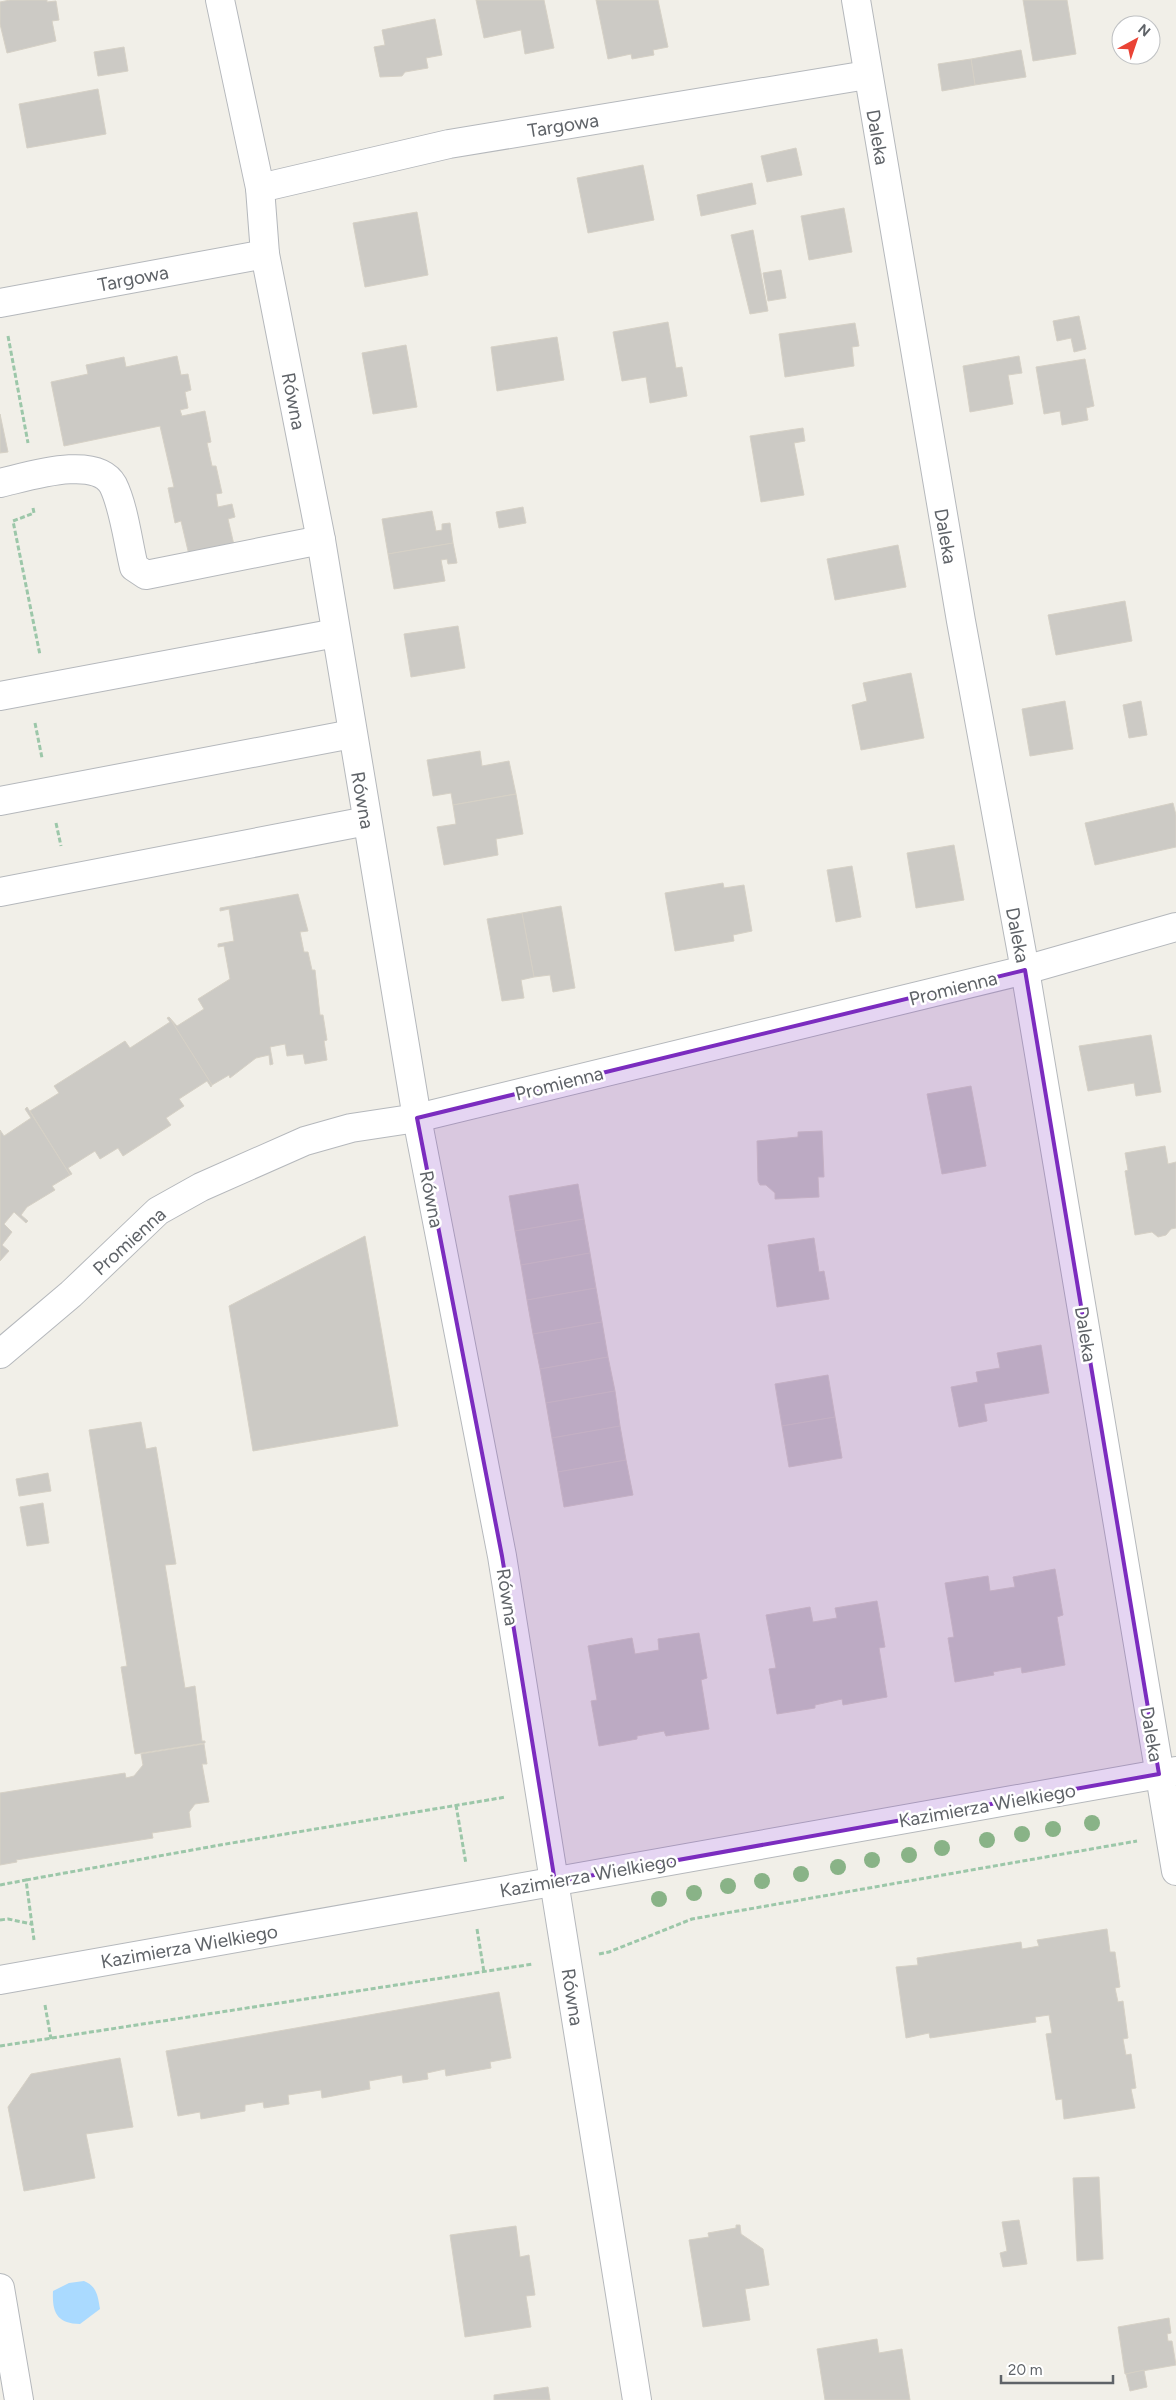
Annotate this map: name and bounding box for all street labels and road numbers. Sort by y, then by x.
street label: Daleka [861,108,894,167]
street label: Targowa [526,109,600,142]
street label: Targowa [96,260,170,297]
street label: Równa [277,371,310,432]
street label: Daleka [929,507,962,566]
street label: Równa [346,770,379,831]
street label: Daleka [1001,905,1034,965]
street label: Promienna [907,966,1000,1011]
street label: Promienna [513,1061,606,1106]
street label: Równa [415,1169,448,1230]
street label: Promienna [88,1203,171,1280]
street label: Daleka [1070,1305,1101,1364]
street label: Równa [492,1567,523,1627]
street label: Daleka [1135,1705,1168,1764]
street label: Kazimierza Wielkiego [897,1779,1077,1832]
street label: Kazimierza Wielkiego [498,1849,678,1902]
street label: Kazimierza Wielkiego [99,1920,279,1973]
street label: Równa [557,1967,588,2027]

